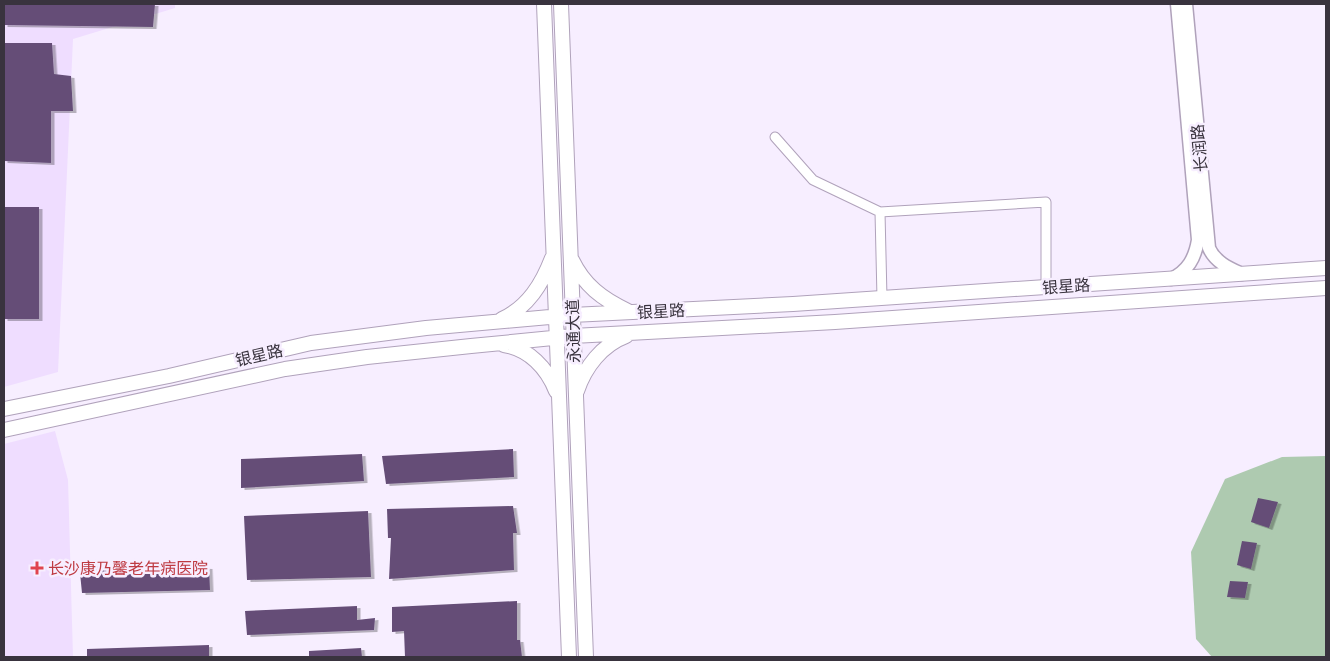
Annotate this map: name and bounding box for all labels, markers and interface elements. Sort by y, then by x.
street label: 长润路 [1186,123,1212,173]
street label: 银星路 [1041,273,1091,299]
street label: 永通大道 [561,299,585,363]
street label: 银星路 [636,299,686,323]
street label: 银星路 [233,339,285,371]
place label: 长沙康乃馨老年病医院 [48,557,208,579]
marker: 长沙康乃馨老年病医院 [30,561,44,575]

